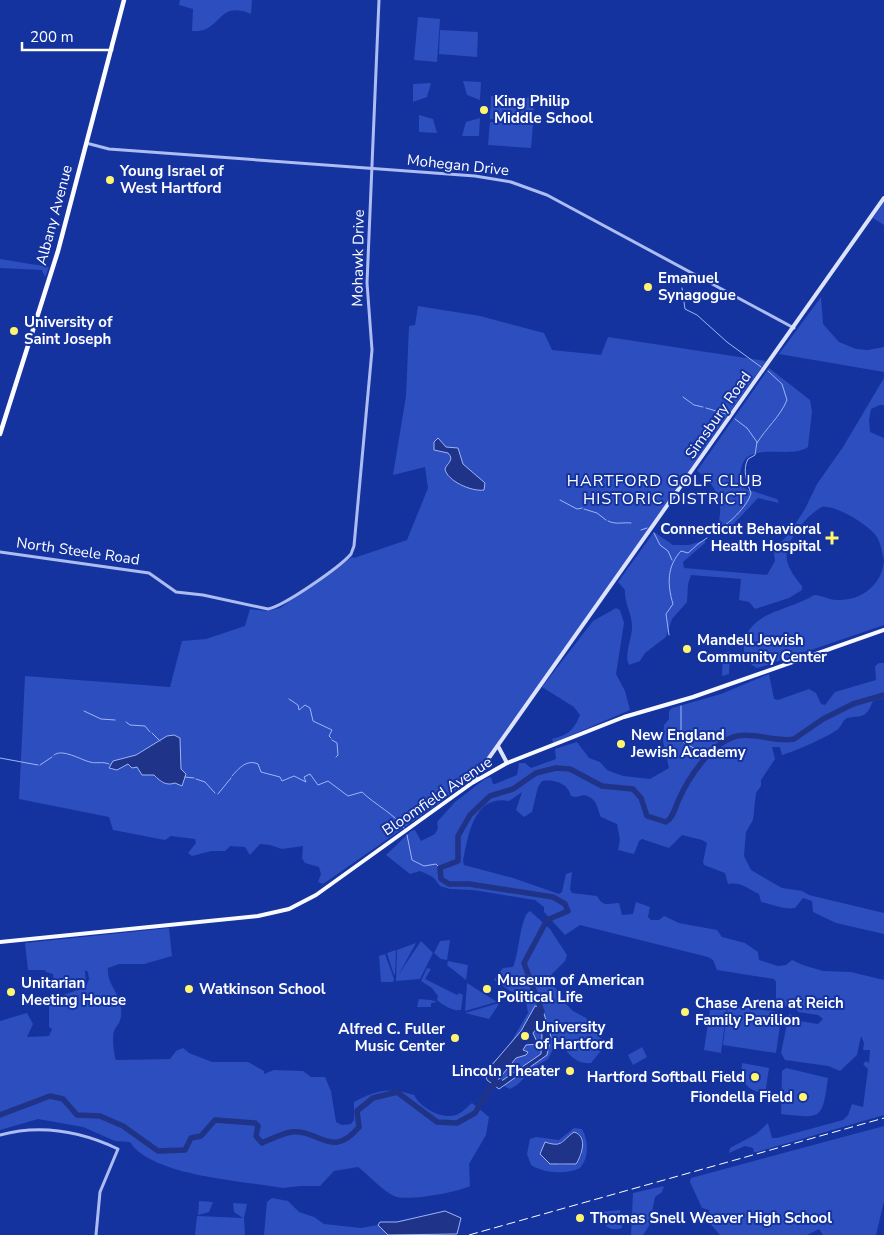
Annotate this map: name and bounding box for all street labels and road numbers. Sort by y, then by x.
street label: Mohegan Drive [406,150,510,180]
street label: Albany Avenue [31,163,77,267]
street label: Mohawk Drive [347,209,369,307]
street label: Simsbury Road [680,367,756,463]
street label: North Steele Road [15,532,141,570]
street label: Bloomfield Avenue [378,752,496,840]

